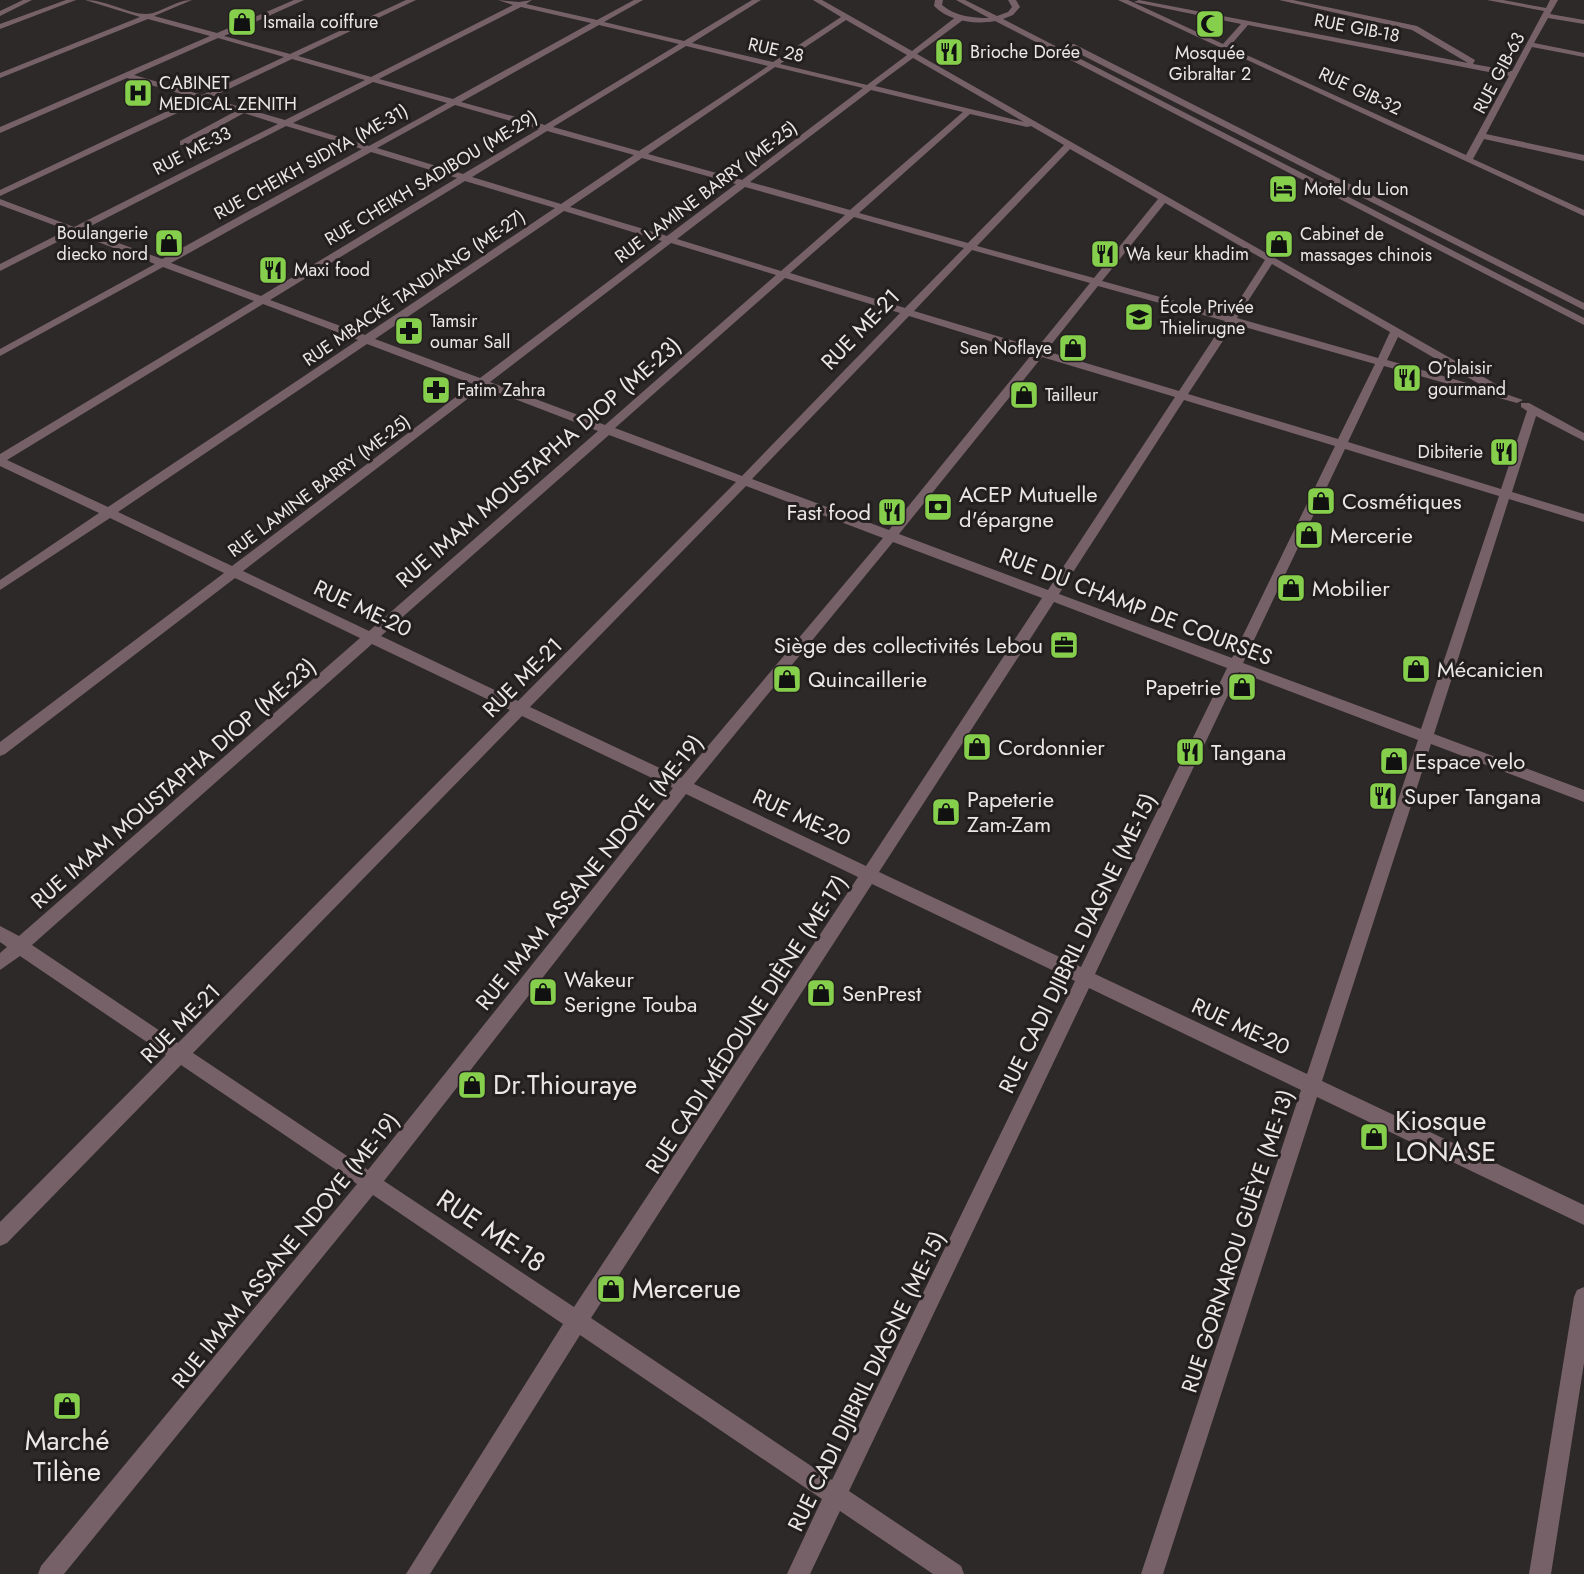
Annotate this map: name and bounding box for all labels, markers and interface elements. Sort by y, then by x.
shop icon: Ismaila coiffure [226,6,258,38]
street label: RUE GIB-18 [1312,7,1402,49]
mosque icon: Mosquée Gibraltar 2 [1194,8,1226,40]
place label: Ismaila coiffure [263,9,378,35]
street label: RUE GIB-63 [1467,27,1531,118]
street label: RUE 28 [745,31,807,69]
restaurant icon: Brioche Dorée [933,36,965,68]
place label: Brioche Dorée [970,39,1080,65]
place label: Mosquée Gibraltar 2 [1169,40,1251,87]
street label: RUE GIB-32 [1314,60,1406,122]
place label: CABINET MEDICAL ZENITH [159,70,297,117]
hospital icon: CABINET MEDICAL ZENITH [122,77,154,109]
street label: RUE CHEIKH SIDIYA (ME-31) [209,98,413,226]
street label: RUE CHEIKH SADIBOU (ME-29) [320,104,542,252]
street label: RUE LAMINE BARRY (ME-25) [609,115,803,269]
street label: RUE ME-33 [148,120,236,182]
hotel icon: Motel du Lion [1267,173,1299,205]
place label: Motel du Lion [1304,176,1409,202]
street label: RUE MBACKÉ TANDIANG (ME-27) [298,204,530,372]
place label: Boulangerie diecko nord [57,220,148,267]
place label: Cabinet de massages chinois [1300,221,1432,268]
shop icon: Boulangerie diecko nord [153,227,185,259]
shop icon: Cabinet de massages chinois [1263,228,1295,260]
restaurant icon: Wa keur khadim [1089,238,1121,270]
place label: Wa keur khadim [1126,241,1249,267]
restaurant icon: Maxi food [257,254,289,286]
place label: Maxi food [294,257,370,283]
street label: RUE ME-21 [813,281,907,377]
place label: École Privée Thielirugne [1160,294,1254,341]
school or university icon: École Privée Thielirugne [1123,301,1155,333]
place label: Tamsir oumar Sall [430,308,510,355]
pharmacy icon: Tamsir oumar Sall [393,315,425,347]
street label: RUE IMAM MOUSTAPHA DIOP (ME-23) [388,329,688,595]
shop icon: Sen Noflaye [1057,332,1089,364]
place label: Sen Noflaye [959,335,1052,361]
place label: O'plaisir gourmand [1428,355,1506,402]
restaurant icon: O'plaisir gourmand [1391,362,1423,394]
pharmacy icon: Fatim Zahra [420,374,452,406]
place label: Fatim Zahra [457,377,545,403]
shop icon: Tailleur [1008,379,1040,411]
place label: Tailleur [1045,382,1099,408]
street label: RUE LAMINE BARRY (ME-25) [222,409,416,563]
restaurant icon: Dibiterie [1488,436,1520,468]
place label: Dibiterie [1417,439,1483,465]
place label: ACEP Mutuelle d'épargne [959,478,1098,535]
shop icon: Cosmétiques [1305,485,1337,517]
place label: Cosmétiques [1342,485,1462,517]
bank icon: ACEP Mutuelle d'épargne [922,491,954,523]
place label: Fast food [786,496,871,528]
restaurant icon: Fast food [876,496,908,528]
shop icon: Mercerie [1293,519,1325,551]
place label: Mercerie [1330,519,1413,551]
street label: RUE DU CHAMP DE COURSES [995,539,1277,673]
street label: RUE ME-20 [309,571,417,645]
shop icon: Mobilier [1275,572,1307,604]
place label: Mobilier [1312,572,1390,604]
place label: Siège des collectivités Lebou [774,629,1043,661]
office icon: Siège des collectivités Lebou [1048,629,1080,661]
street label: RUE ME-21 [475,630,569,724]
street label: RUE IMAM MOUSTAPHA DIOP (ME-23) [23,650,323,916]
shop icon: Mécanicien [1400,653,1432,685]
place label: Mécanicien [1437,653,1544,685]
shop icon: Quincaillerie [771,663,803,695]
place label: Quincaillerie [808,663,927,695]
place label: Papetrie [1145,671,1221,703]
shop icon: Papetrie [1226,671,1258,703]
street label: RUE IMAM ASSANE NDOYE (ME-19) [468,727,710,1017]
shop icon: Cordonnier [961,731,993,763]
place label: Cordonnier [998,731,1105,763]
restaurant icon: Tangana [1174,736,1206,768]
place label: Tangana [1211,736,1286,768]
shop icon: Espace velo [1378,745,1410,777]
place label: Espace velo [1415,745,1525,777]
street label: RUE ME-20 [748,780,856,854]
restaurant icon: Super Tangana [1367,780,1399,812]
place label: Super Tangana [1404,780,1541,812]
place label: Papeterie Zam-Zam [967,783,1054,840]
street label: RUE CADI DJIBRIL DIAGNE (ME-15) [990,787,1164,1099]
shop icon: Papeterie Zam-Zam [930,796,962,828]
street label: RUE CADI MÉDOUNE DIÈNE (ME-17) [637,868,855,1180]
place label: Wakeur Serigne Touba [564,963,697,1020]
street label: RUE ME-21 [133,976,227,1070]
shop icon: Wakeur Serigne Touba [527,976,559,1008]
shop icon: SenPrest [805,977,837,1009]
place label: SenPrest [842,977,922,1009]
street label: RUE ME-20 [1187,989,1295,1063]
place label: Dr.Thiouraye [493,1065,637,1104]
shop icon: Dr.Thiouraye [456,1069,488,1101]
street label: RUE GORNAROU GUÈYE (ME-13) [1173,1085,1301,1397]
place label: Kiosque LONASE [1395,1101,1496,1171]
street label: RUE IMAM ASSANE NDOYE (ME-19) [164,1105,406,1395]
shop icon: Kiosque LONASE [1358,1121,1390,1153]
street label: RUE ME-18 [429,1180,554,1281]
street label: RUE CADI DJIBRIL DIAGNE (ME-15) [779,1225,953,1537]
place label: Mercerue [632,1269,741,1308]
shop icon: Mercerue [595,1273,627,1305]
shop icon: Marché Tilène [51,1390,83,1422]
place label: Marché Tilène [25,1421,109,1491]

